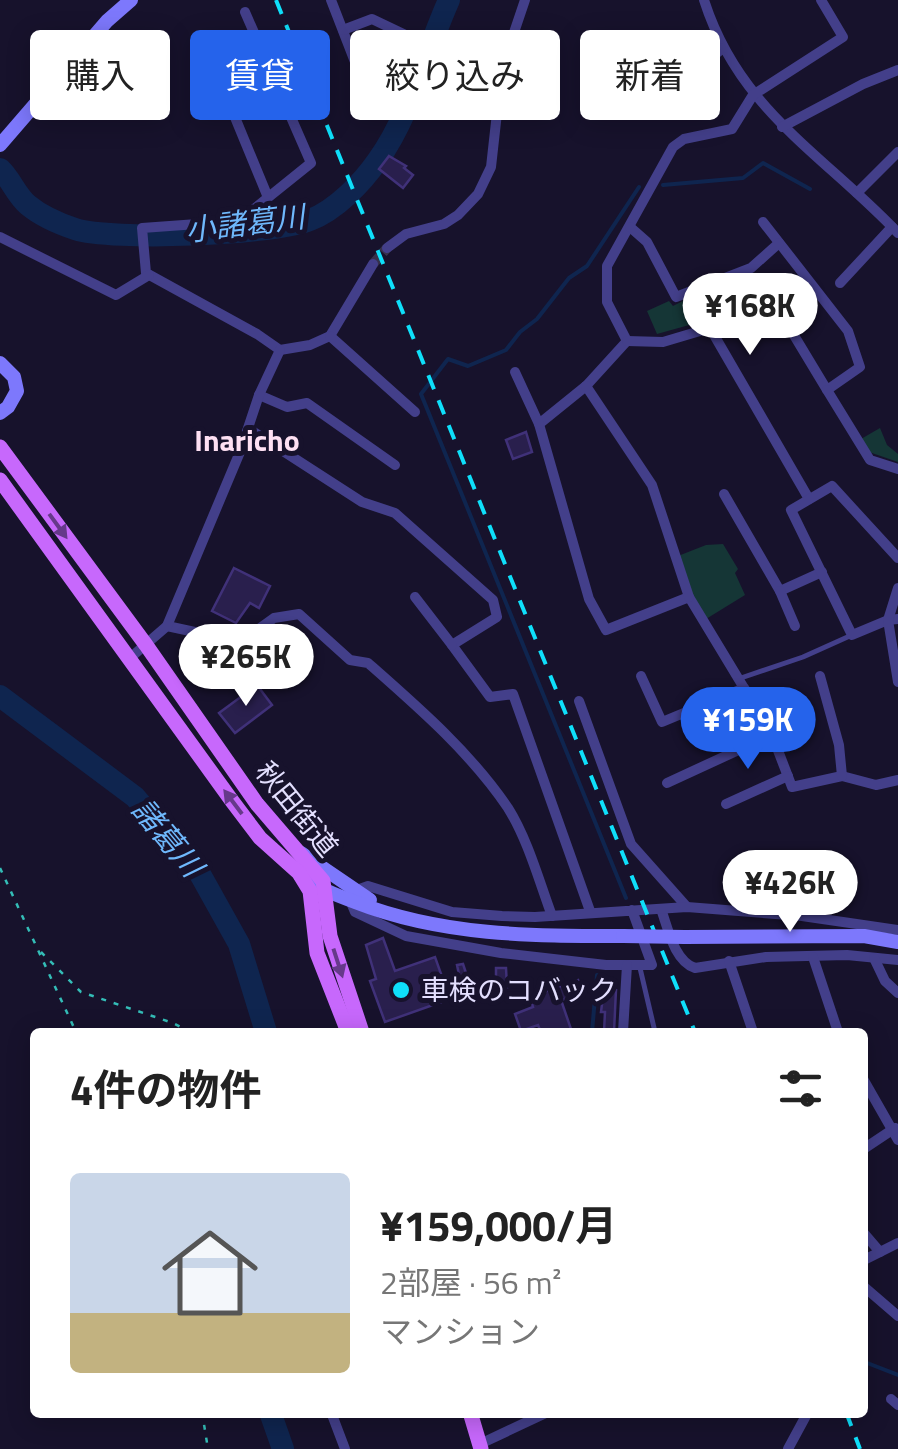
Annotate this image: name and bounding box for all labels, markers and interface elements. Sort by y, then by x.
chip: 購入 [30,30,170,120]
chip: 賃貸 [190,30,330,120]
chip: 絞り込み [350,30,560,120]
chip: 新着 [580,30,720,120]
water label: 小諸葛川 [183,193,310,253]
pin: ¥168K [680,273,820,358]
text: ¥168K [705,281,795,329]
district label: Inaricho [194,417,300,463]
one-way arrow [47,513,67,539]
pin: ¥265K [176,624,316,709]
text: ¥265K [201,632,291,680]
pin: ¥159K [678,687,818,772]
text: ¥159K [703,695,793,743]
street label: 秋田街道 [245,752,349,866]
water label: 諸葛川 [121,788,216,889]
one-way arrow [223,789,243,815]
pin: ¥426K [720,850,860,935]
text: ¥426K [745,858,835,906]
one-way arrow [332,948,347,978]
place label: 車検のコバック [421,968,617,1011]
marker: 車検のコバック [390,979,412,1001]
text: 4件の物件 [70,1057,262,1121]
icon: filters [773,1061,828,1116]
text: ¥159,000/月 [380,1193,617,1257]
icon: home [150,1213,270,1333]
text: 2部屋 · 56 m² [380,1258,562,1306]
text: マンション [380,1307,540,1355]

